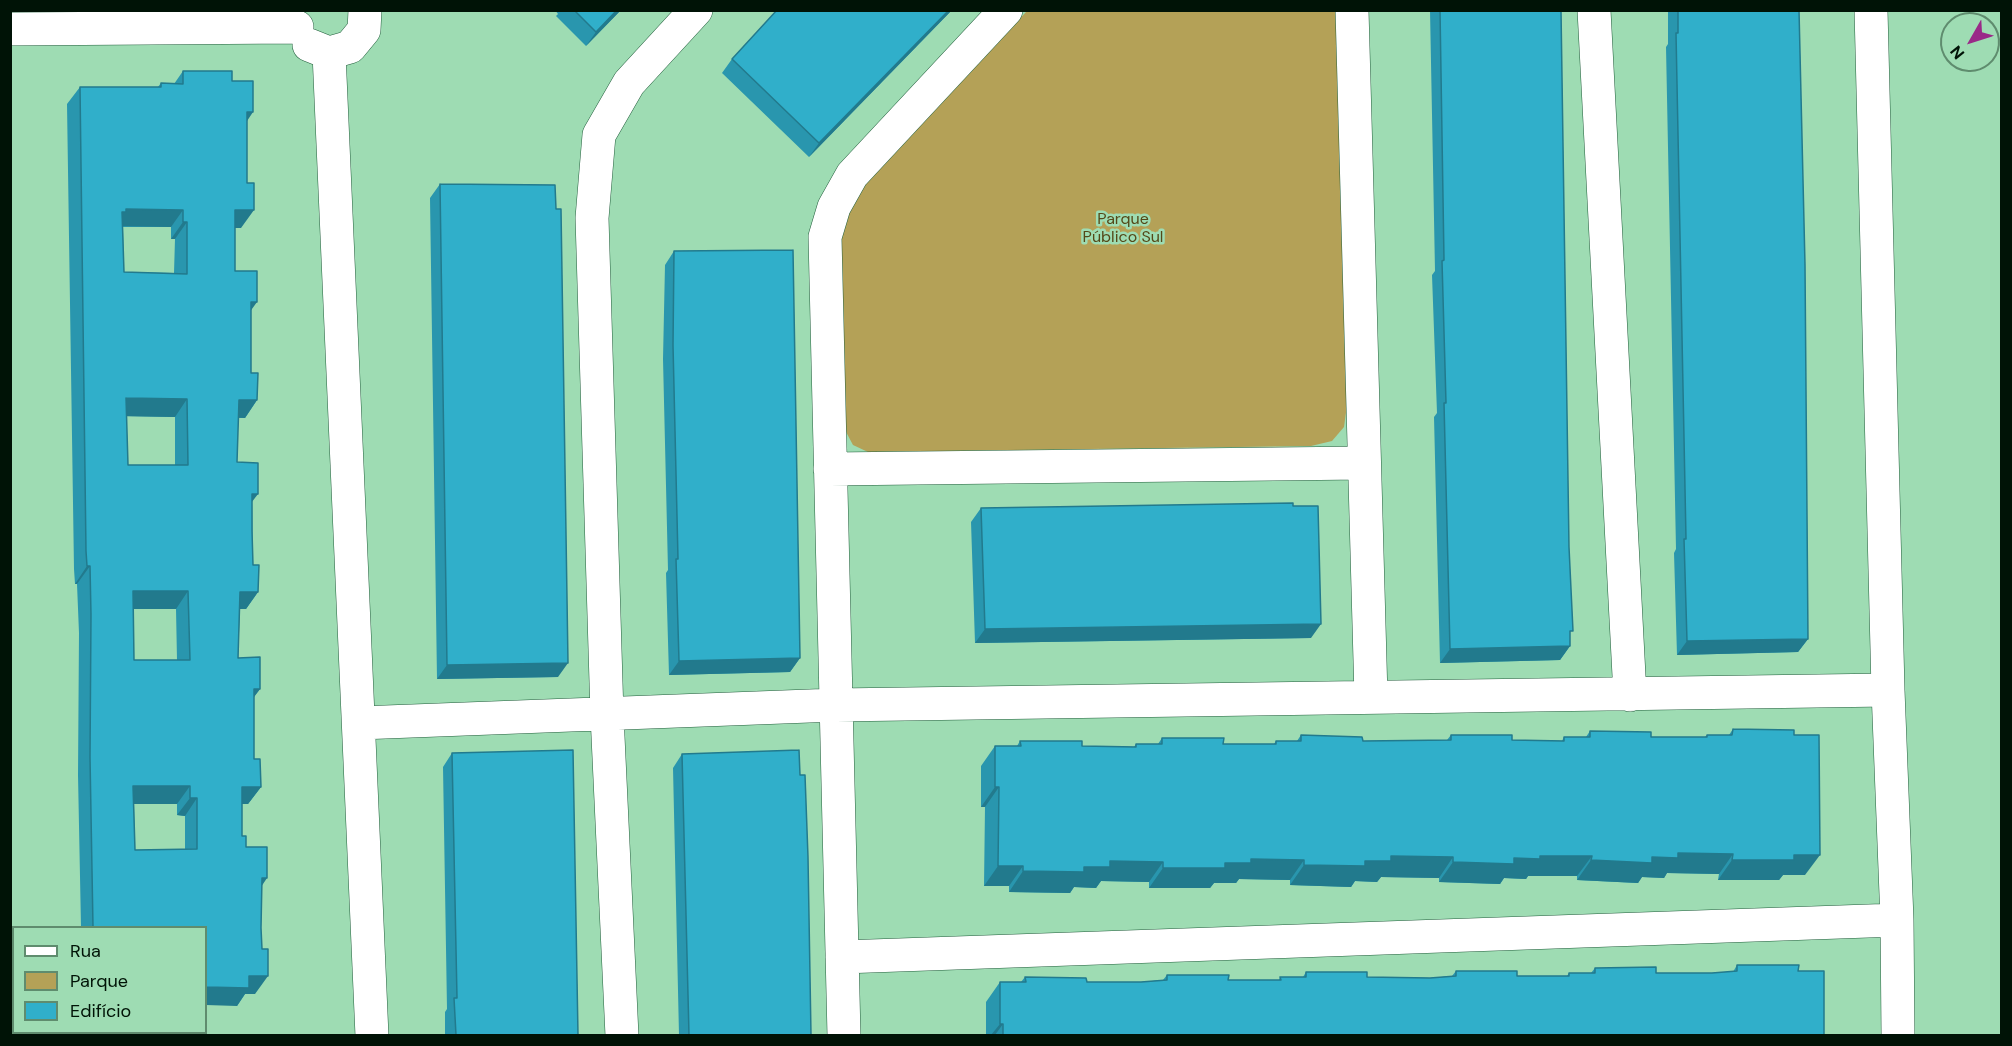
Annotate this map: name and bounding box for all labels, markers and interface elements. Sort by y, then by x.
north arrow [1940,12,2000,72]
text: N [1945,41,1969,64]
park label: Parque Público Sul [1083,210,1163,248]
legend [12,926,207,1034]
text: Rua [70,939,101,963]
text: Parque [70,969,128,993]
text: Edifício [70,999,131,1023]

